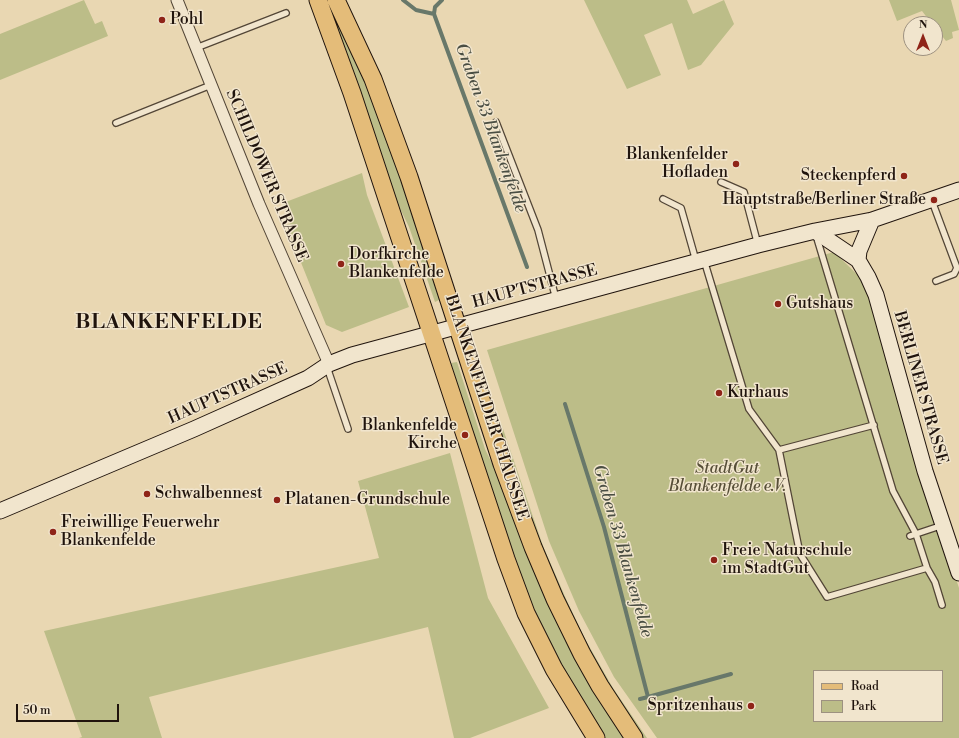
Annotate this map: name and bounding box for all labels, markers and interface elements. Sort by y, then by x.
place label: Pohl [170,10,203,30]
marker: Pohl [157,15,167,25]
north arrow [903,16,943,56]
text: N [919,18,927,32]
water label: Graben 33 Blankenfelde [450,41,530,215]
street label: SCHILDOWER STRASSE [221,87,311,265]
place label: Blankenfelder Hofladen [626,145,728,183]
marker: Blankenfelder Hofladen [731,159,741,169]
place label: Steckenpferd [801,166,896,186]
marker: Steckenpferd [899,171,909,181]
place label: Hauptstraße/Berliner Straße [723,190,926,210]
marker: Hauptstraße/Berliner Straße [929,195,939,205]
place label: Dorfkirche Blankenfelde [349,245,444,283]
marker: Dorfkirche Blankenfelde [336,259,346,269]
street label: HAUPTSTRASSE [470,261,600,313]
street label: BLANKENFELDER CHAUSSEE [440,293,532,523]
place label: Gutshaus [786,294,853,314]
marker: Gutshaus [773,299,783,309]
street label: BERLINER STRASSE [889,309,951,467]
district label: BLANKENFELDE [75,311,263,335]
street label: HAUPTSTRASSE [165,359,291,429]
place label: Kurhaus [727,383,788,403]
marker: Kurhaus [714,388,724,398]
place label: Blankenfelde Kirche [362,416,457,454]
marker: Blankenfelde Kirche [460,430,470,440]
park label: StadtGut Blankenfelde e.V. [668,459,786,497]
water label: Graben 33 Blankenfelde [588,462,656,640]
place label: Schwalbennest [155,484,263,504]
marker: Schwalbennest [142,489,152,499]
place label: Platanen-Grundschule [285,490,450,510]
marker: Platanen-Grundschule [272,495,282,505]
place label: Freiwillige Feuerwehr Blankenfelde [61,513,220,551]
marker: Freiwillige Feuerwehr Blankenfelde [48,527,58,537]
place label: Freie Naturschule im StadtGut [722,541,852,579]
marker: Freie Naturschule im StadtGut [709,555,719,565]
legend [813,670,943,722]
text: Road [851,679,879,694]
scale bar [18,696,121,722]
place label: Spritzenhaus [648,696,743,716]
text: Park [851,699,876,714]
marker: Spritzenhaus [746,701,756,711]
text: 50 m [23,703,51,718]

